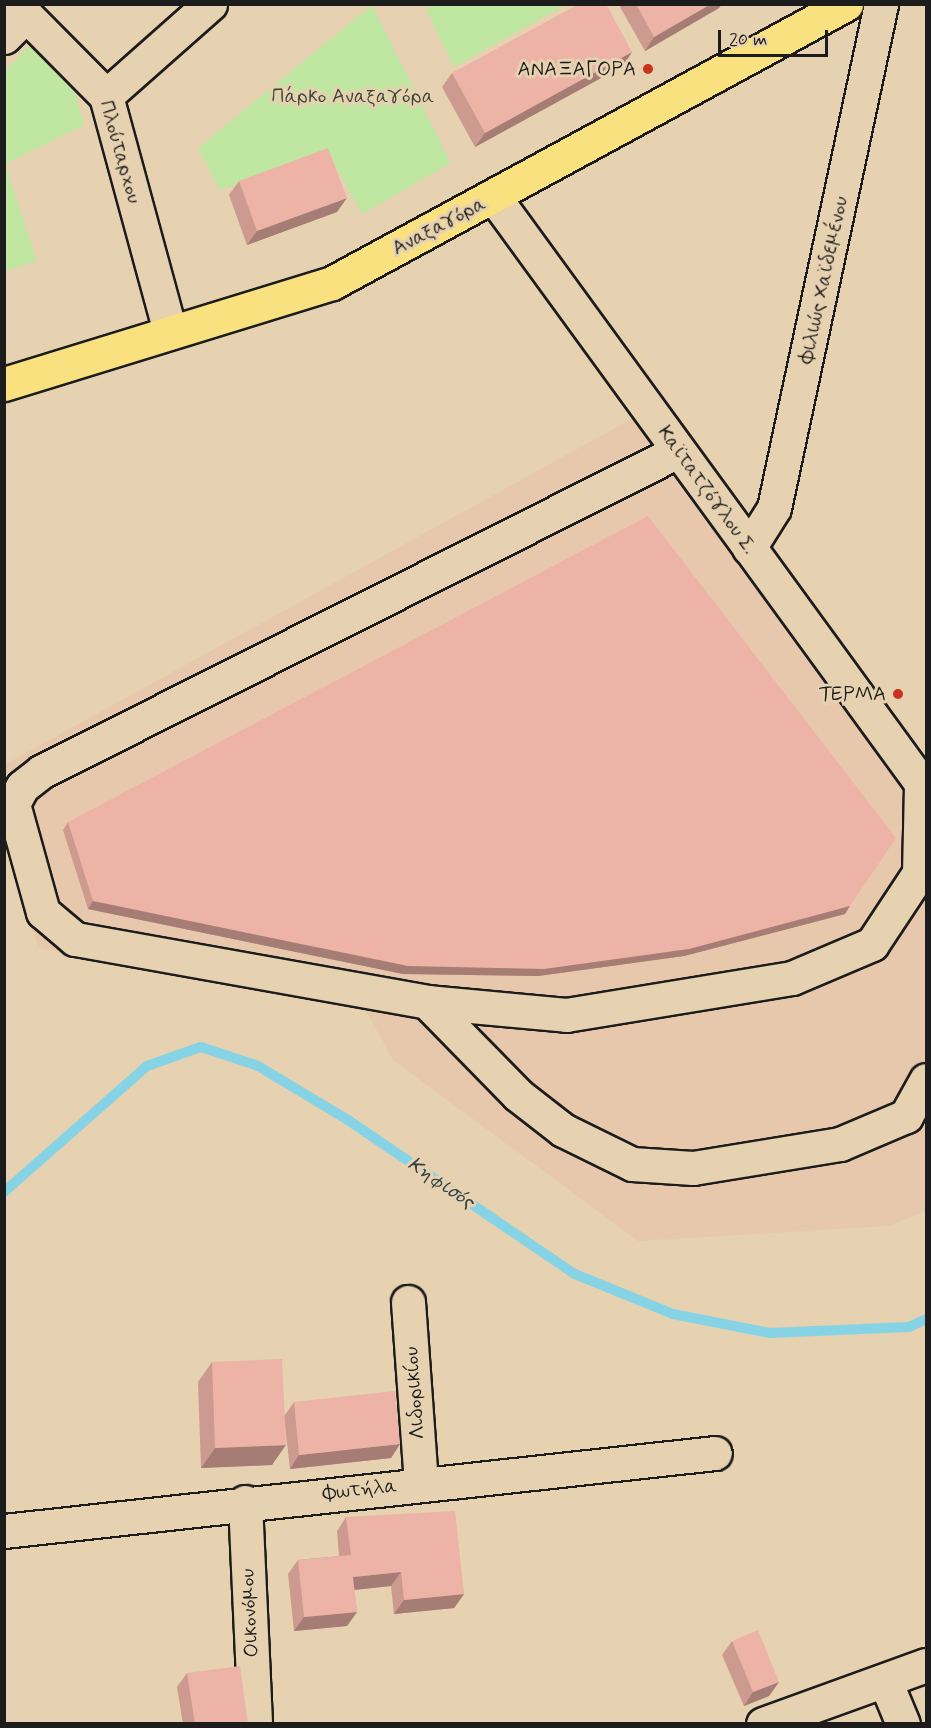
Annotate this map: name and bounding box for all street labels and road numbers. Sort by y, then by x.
street label: Πλούταρχου [94,98,146,206]
street label: Αναξαγόρα [388,191,490,261]
street label: Φιλιώς Χαϊδεμένου [795,194,853,366]
street label: Καϊτατζόγλου Σ. [652,421,762,559]
street label: Λιδορικίου [400,1346,430,1440]
street label: Φωτήλα [322,1474,398,1506]
street label: Οικονόμου [236,1568,264,1658]

